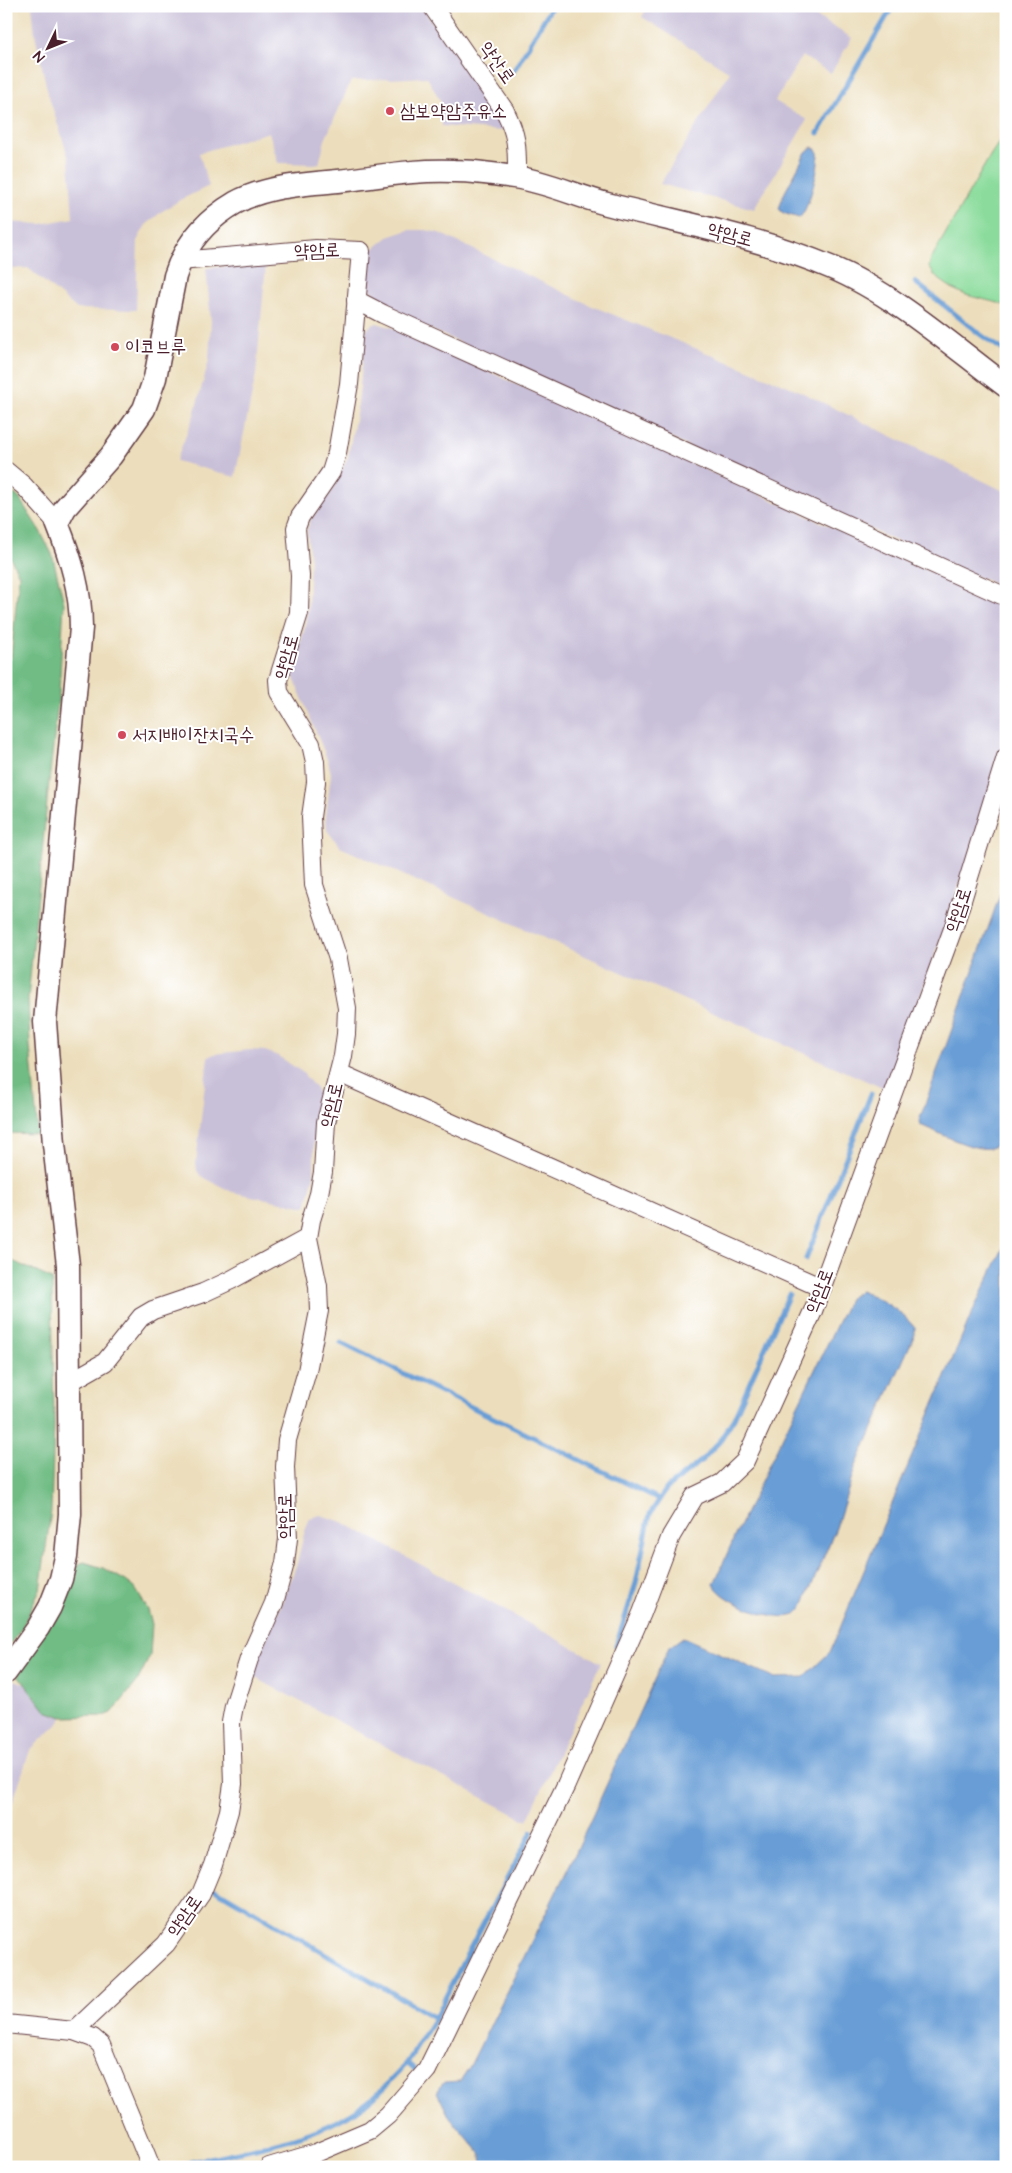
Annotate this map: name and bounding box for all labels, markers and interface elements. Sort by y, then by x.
north arrow [22,22,72,72]
street label: 약산로 [473,36,521,90]
text: N [29,46,50,66]
place label: 삼보약암주유소 [400,98,507,125]
marker: 삼보약암주유소 [384,105,396,117]
street label: 약암로 [704,216,756,254]
street label: 약암로 [294,237,340,265]
place label: 이코브루 [125,334,186,361]
marker: 이코브루 [109,341,121,353]
street label: 약암로 [268,631,306,683]
place label: 서지배이잔치국수 [132,722,254,749]
marker: 서지배이잔치국수 [116,729,128,741]
street label: 약암로 [939,884,979,936]
street label: 약암로 [314,1080,350,1130]
street label: 약암로 [799,1265,841,1317]
street label: 약암로 [272,1493,300,1539]
street label: 약암로 [161,1889,209,1943]

